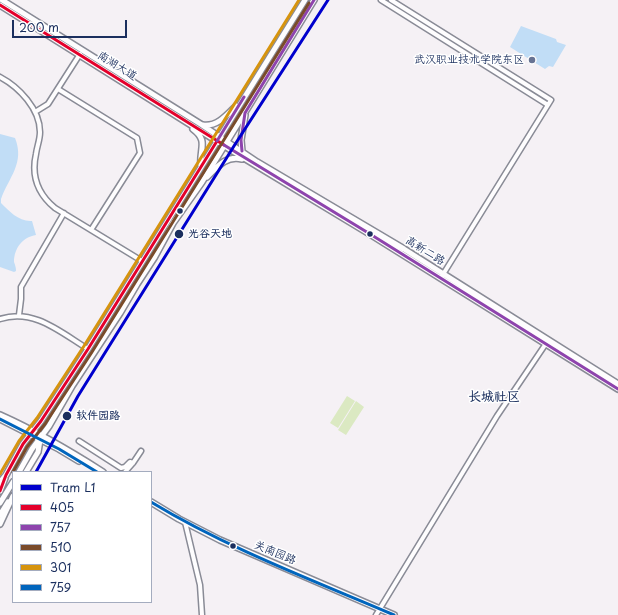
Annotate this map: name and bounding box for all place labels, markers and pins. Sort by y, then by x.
place label: 武汉职业技术学院东区 [414,53,524,67]
marker: 武汉职业技术学院东区 [527,55,537,65]
unlabelled marker [175,206,185,216]
place label: 光谷天地 [188,227,232,241]
marker: 光谷天地 [173,228,185,240]
unlabelled marker [365,229,375,239]
place label: 软件园路 [76,409,120,423]
marker: 软件园路 [61,410,73,422]
unlabelled marker [228,541,238,551]

